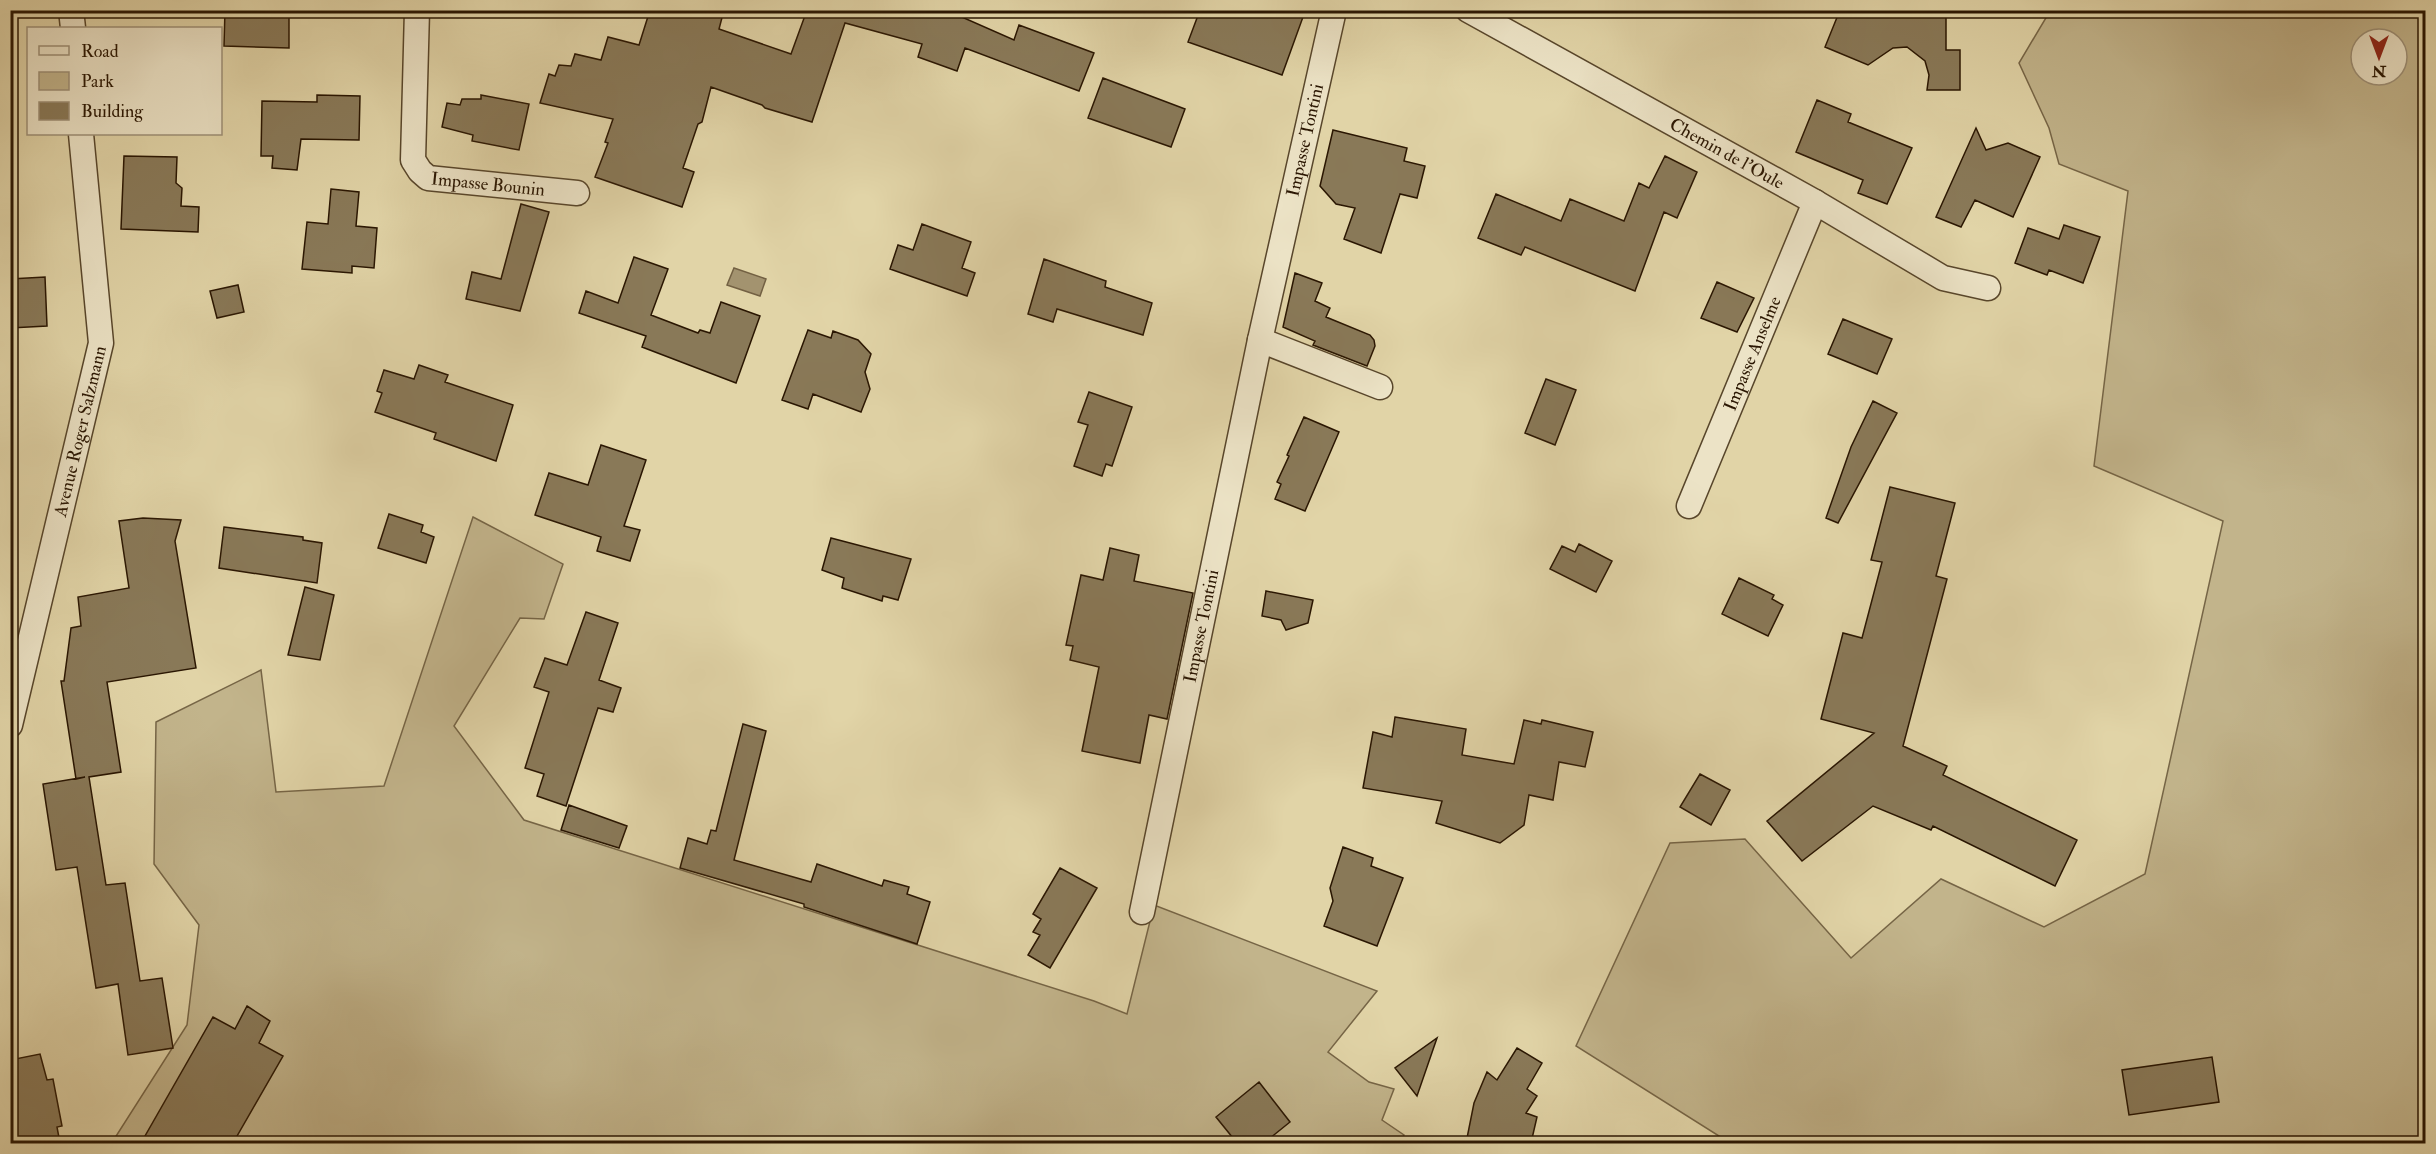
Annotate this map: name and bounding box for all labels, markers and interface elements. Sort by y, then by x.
legend [27,27,222,135]
north arrow [2349,27,2409,87]
text: Road [81,40,119,63]
text: N [2371,61,2387,81]
text: Park [81,70,114,93]
street label: Impasse Tontini [1282,81,1329,199]
text: Building [81,100,144,123]
street label: Chemin de l'Oule [1665,113,1788,195]
street label: Impasse Bounin [430,167,546,202]
street label: Impasse Anselme [1719,293,1787,414]
street label: Avenue Roger Salzmann [49,344,112,520]
street label: Impasse Tontini [1179,567,1224,685]

